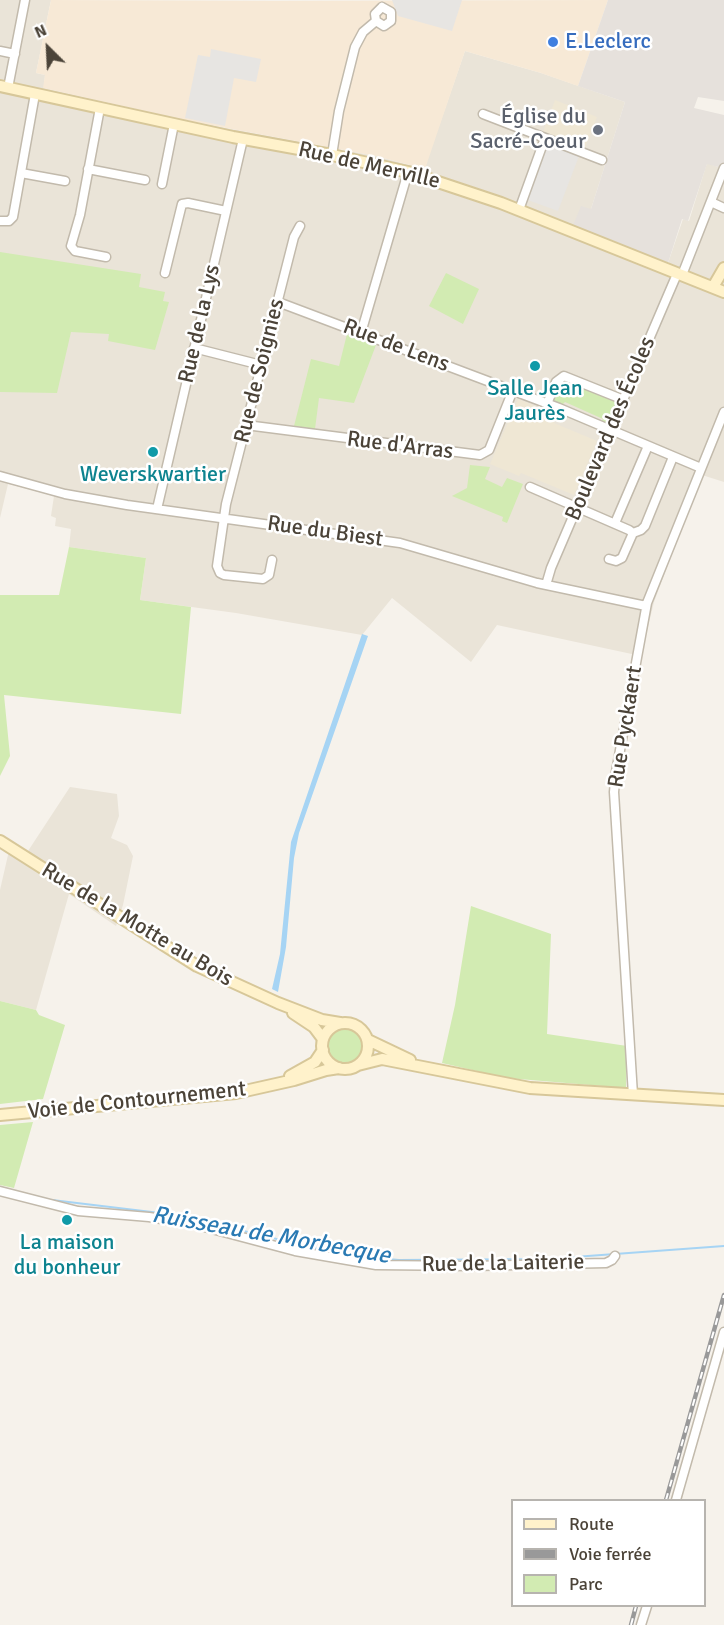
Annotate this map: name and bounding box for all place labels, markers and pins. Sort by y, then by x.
place label: E.Leclerc [565,29,651,55]
marker: E.Leclerc [546,35,560,49]
place label: Église du Sacré-Coeur [470,104,586,156]
marker: Église du Sacré-Coeur [591,123,605,137]
marker: Salle Jean Jaurès [528,359,542,373]
place label: Salle Jean Jaurès [487,376,583,428]
marker: Weverskwartier [146,445,160,459]
place label: Weverskwartier [80,462,226,488]
marker: La maison du bonheur [60,1213,74,1227]
place label: La maison du bonheur [14,1230,120,1282]

